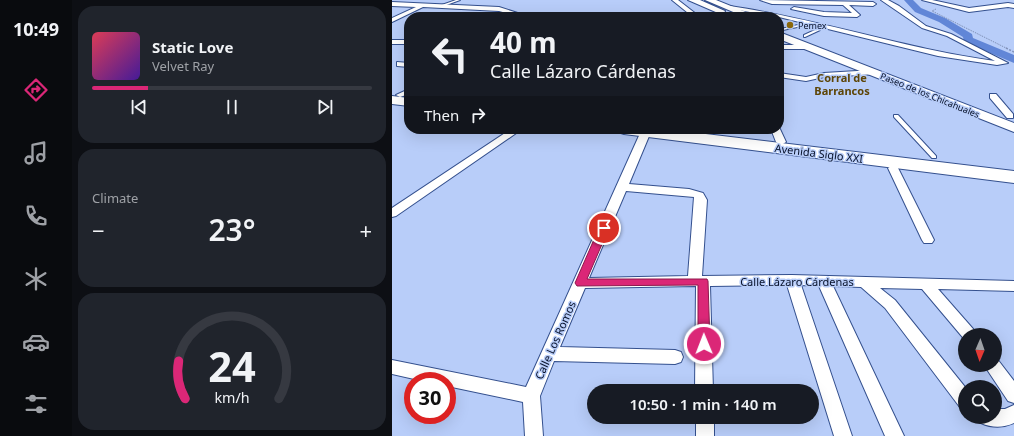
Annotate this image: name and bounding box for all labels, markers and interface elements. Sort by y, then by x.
text: 10:49 [13,17,59,41]
place label: Pemex [798,19,827,32]
marker: Pemex [785,20,795,30]
text: 40 m [490,23,557,61]
icon: left [424,28,476,80]
text: Static Love [152,37,233,57]
text: Velvet Ray [152,57,214,75]
text: Calle Lázaro Cárdenas [490,59,676,83]
street label: Paseo de los Chicahuales [878,69,982,121]
district label: Corral de Barrancos [814,70,870,98]
icon: directions [22,76,50,104]
icon: previous [128,96,150,118]
icon: pause [221,96,243,118]
icon: next [314,96,336,118]
icon: right [467,104,489,126]
text: Then [424,105,459,125]
icon: music [22,139,50,167]
street label: Avenida Siglo XXI [774,140,864,166]
text: Climate [92,189,138,207]
icon: phone [22,202,50,230]
text: 23° [208,209,256,250]
pin [587,211,621,245]
text: − [92,215,105,245]
text: + [359,215,372,245]
icon: arrive [593,217,615,239]
icon: climate [22,265,50,293]
street label: Calle Lázaro Cárdenas [740,274,854,289]
street label: Calle Los Romos [531,299,579,381]
position arrow [683,323,725,365]
icon: car [22,328,50,356]
north arrow [958,328,1002,372]
map controls [958,328,1002,424]
text: 24 [208,338,256,394]
speed limit sign: 30 [404,372,456,424]
button: search [958,380,1002,424]
text: km/h [214,388,250,407]
icon: filters [22,390,50,418]
text: 10:50 · 1 min · 140 m [629,394,777,414]

